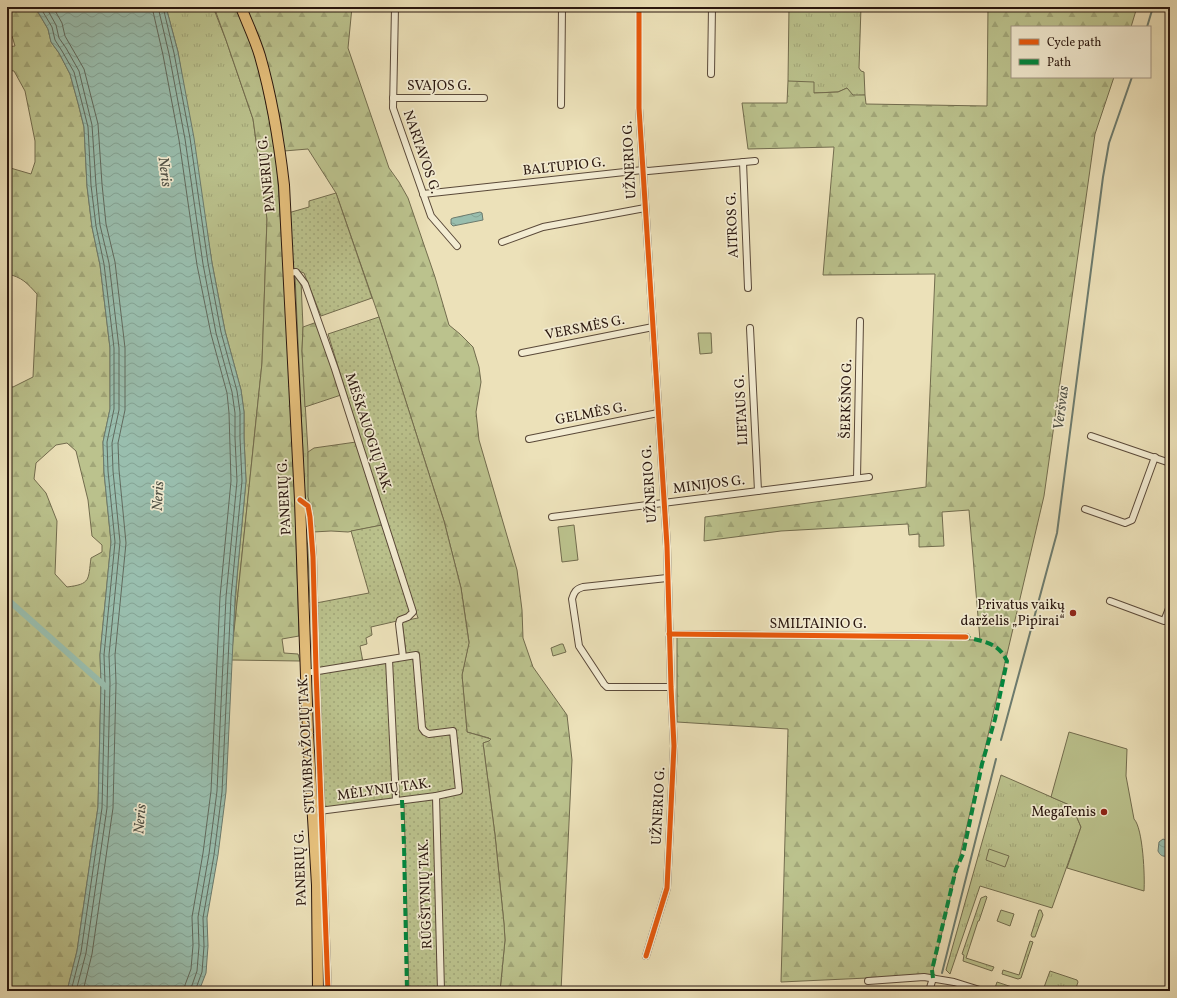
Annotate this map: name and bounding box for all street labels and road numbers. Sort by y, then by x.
street label: SVAJOS G. [407,77,471,96]
street label: NARTAVOS G. [398,108,444,196]
street label: UŽNERIO G. [617,120,642,200]
street label: PANERIŲ G. [254,135,280,213]
street label: BALTUPIO G. [522,153,606,181]
street label: AITROS G. [722,192,744,258]
street label: VERSMĖS G. [544,311,626,345]
street label: ŠERKŠNO G. [837,359,857,439]
street label: MEŠKAUOGIŲ TAK. [340,371,396,495]
street label: LIETAUS G. [731,374,753,446]
street label: GELMĖS G. [554,398,628,430]
street label: UŽNERIO G. [637,444,662,524]
street label: PANERIŲ G. [274,458,296,536]
street label: MINIJOS G. [672,471,746,499]
street label: SMILTAINIO G. [770,615,866,634]
street label: STUMBRAŽOLIŲ TAK. [293,674,320,814]
street label: UŽNERIO G. [646,766,671,846]
street label: MĖLYNIŲ TAK. [336,774,432,806]
street label: PANERIŲ G. [290,829,312,907]
street label: RŪGŠTYNIŲ TAK. [415,838,437,950]

